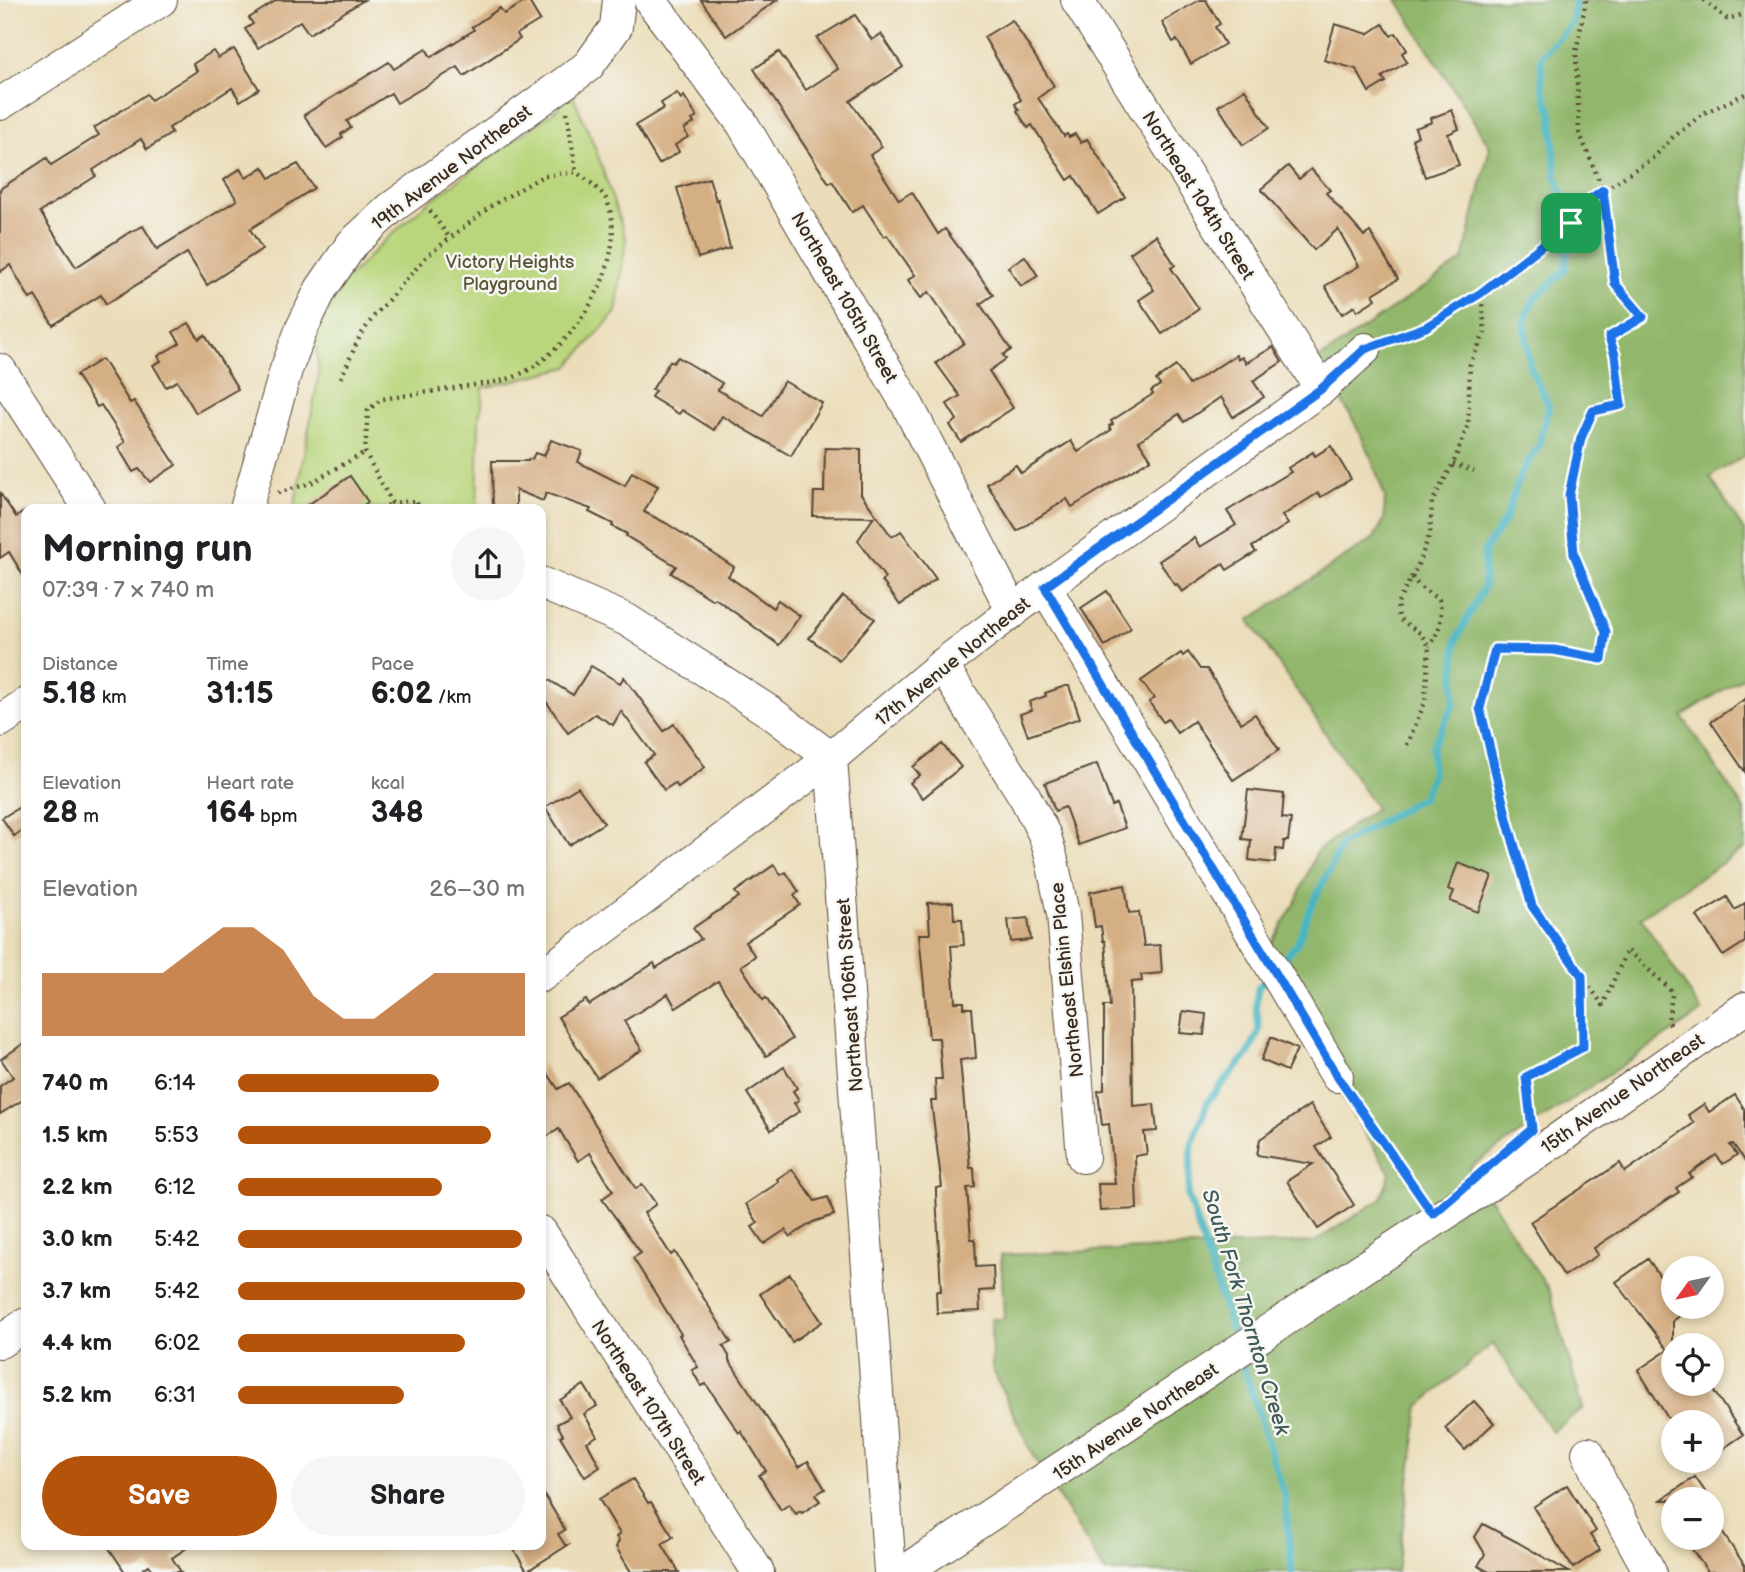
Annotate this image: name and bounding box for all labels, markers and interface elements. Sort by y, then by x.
street label: 19th Avenue Northeast [367,100,537,236]
street label: Northeast 104th Street [1137,107,1259,284]
pin [1541,193,1601,253]
icon: arrive [1552,204,1590,242]
street label: Northeast 105th Street [785,208,902,387]
park label: Victory Heights Playground [446,251,574,296]
text: Morning run [42,527,253,572]
button: share [451,527,525,601]
text: 07:39 · 7 × 740 m [42,576,214,604]
street label: 17th Avenue Northeast [871,592,1035,732]
text: Distance [42,653,118,676]
text: Time [206,653,248,676]
text: Pace [371,653,414,676]
text: 5.18 [42,676,97,712]
text: 31:15 [206,676,274,712]
text: 6:02 [371,676,433,712]
text: km [97,686,127,709]
text: /km [433,686,471,709]
text: Elevation [42,772,121,795]
text: Heart rate [206,772,294,795]
text: kcal [371,772,405,795]
text: 28 [42,795,78,831]
text: 164 [206,795,255,831]
text: 348 [371,795,424,831]
text: m [78,805,99,828]
text: bpm [255,805,297,828]
text: Elevation [42,875,138,903]
text: 26–30 m [429,875,525,903]
street label: Northeast Elshin Place [1046,881,1089,1079]
street label: Northeast 106th Street [832,897,869,1093]
street label: 15th Avenue Northeast [1537,1029,1709,1159]
text: 740 m [42,1069,108,1097]
text: 6:14 [154,1069,196,1097]
text: 1.5 km [42,1121,108,1149]
text: 5:53 [154,1121,199,1149]
text: 2.2 km [42,1173,113,1201]
text: 6:12 [154,1173,195,1201]
water label: South Fork Thornton Creek [1196,1186,1295,1439]
text: 3.0 km [42,1225,113,1253]
text: 5:42 [154,1225,199,1253]
north arrow [1661,1256,1724,1320]
map controls [1661,1256,1724,1550]
text: 3.7 km [42,1277,111,1305]
text: 5:42 [154,1277,199,1305]
street label: Northeast 107th Street [586,1316,710,1490]
text: 4.4 km [42,1329,112,1357]
text: 6:02 [154,1329,200,1357]
button: locate [1661,1333,1724,1396]
street label: 15th Avenue Northeast [1049,1358,1223,1486]
text: 5.2 km [42,1381,112,1409]
text: 6:31 [154,1381,196,1409]
button: + [1661,1410,1724,1473]
button: Save [42,1456,277,1536]
button: Share [291,1456,525,1536]
button: − [1661,1487,1724,1550]

